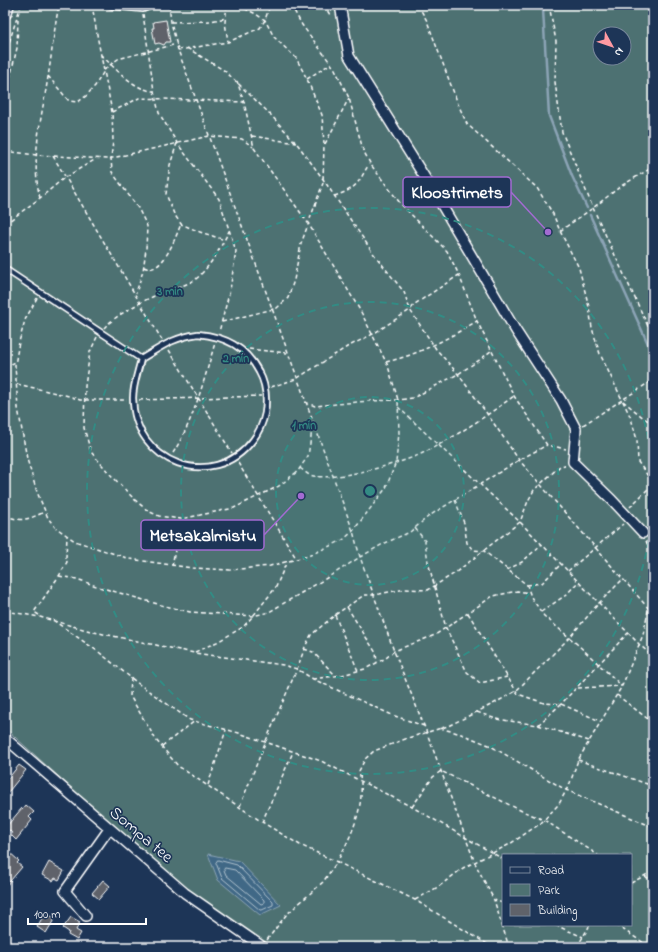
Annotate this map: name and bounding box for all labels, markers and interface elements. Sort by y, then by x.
north arrow [592,26,632,66]
text: N [610,44,627,60]
callout: Kloostrimets [403,177,511,207]
text: Kloostrimets [411,181,503,207]
text: 3 min [156,283,183,301]
text: 2 min [222,350,249,368]
text: 1 min [292,417,316,435]
centre of rings [363,484,377,498]
callout: Metsakalmistu [141,520,264,550]
text: Metsakalmistu [149,524,257,550]
street label: Sompa tee [104,801,179,869]
legend [502,854,632,926]
text: Road [538,862,564,880]
text: Park [538,882,560,900]
scale bar [28,900,146,926]
text: Building [537,902,577,921]
text: 100 m [34,906,61,924]

